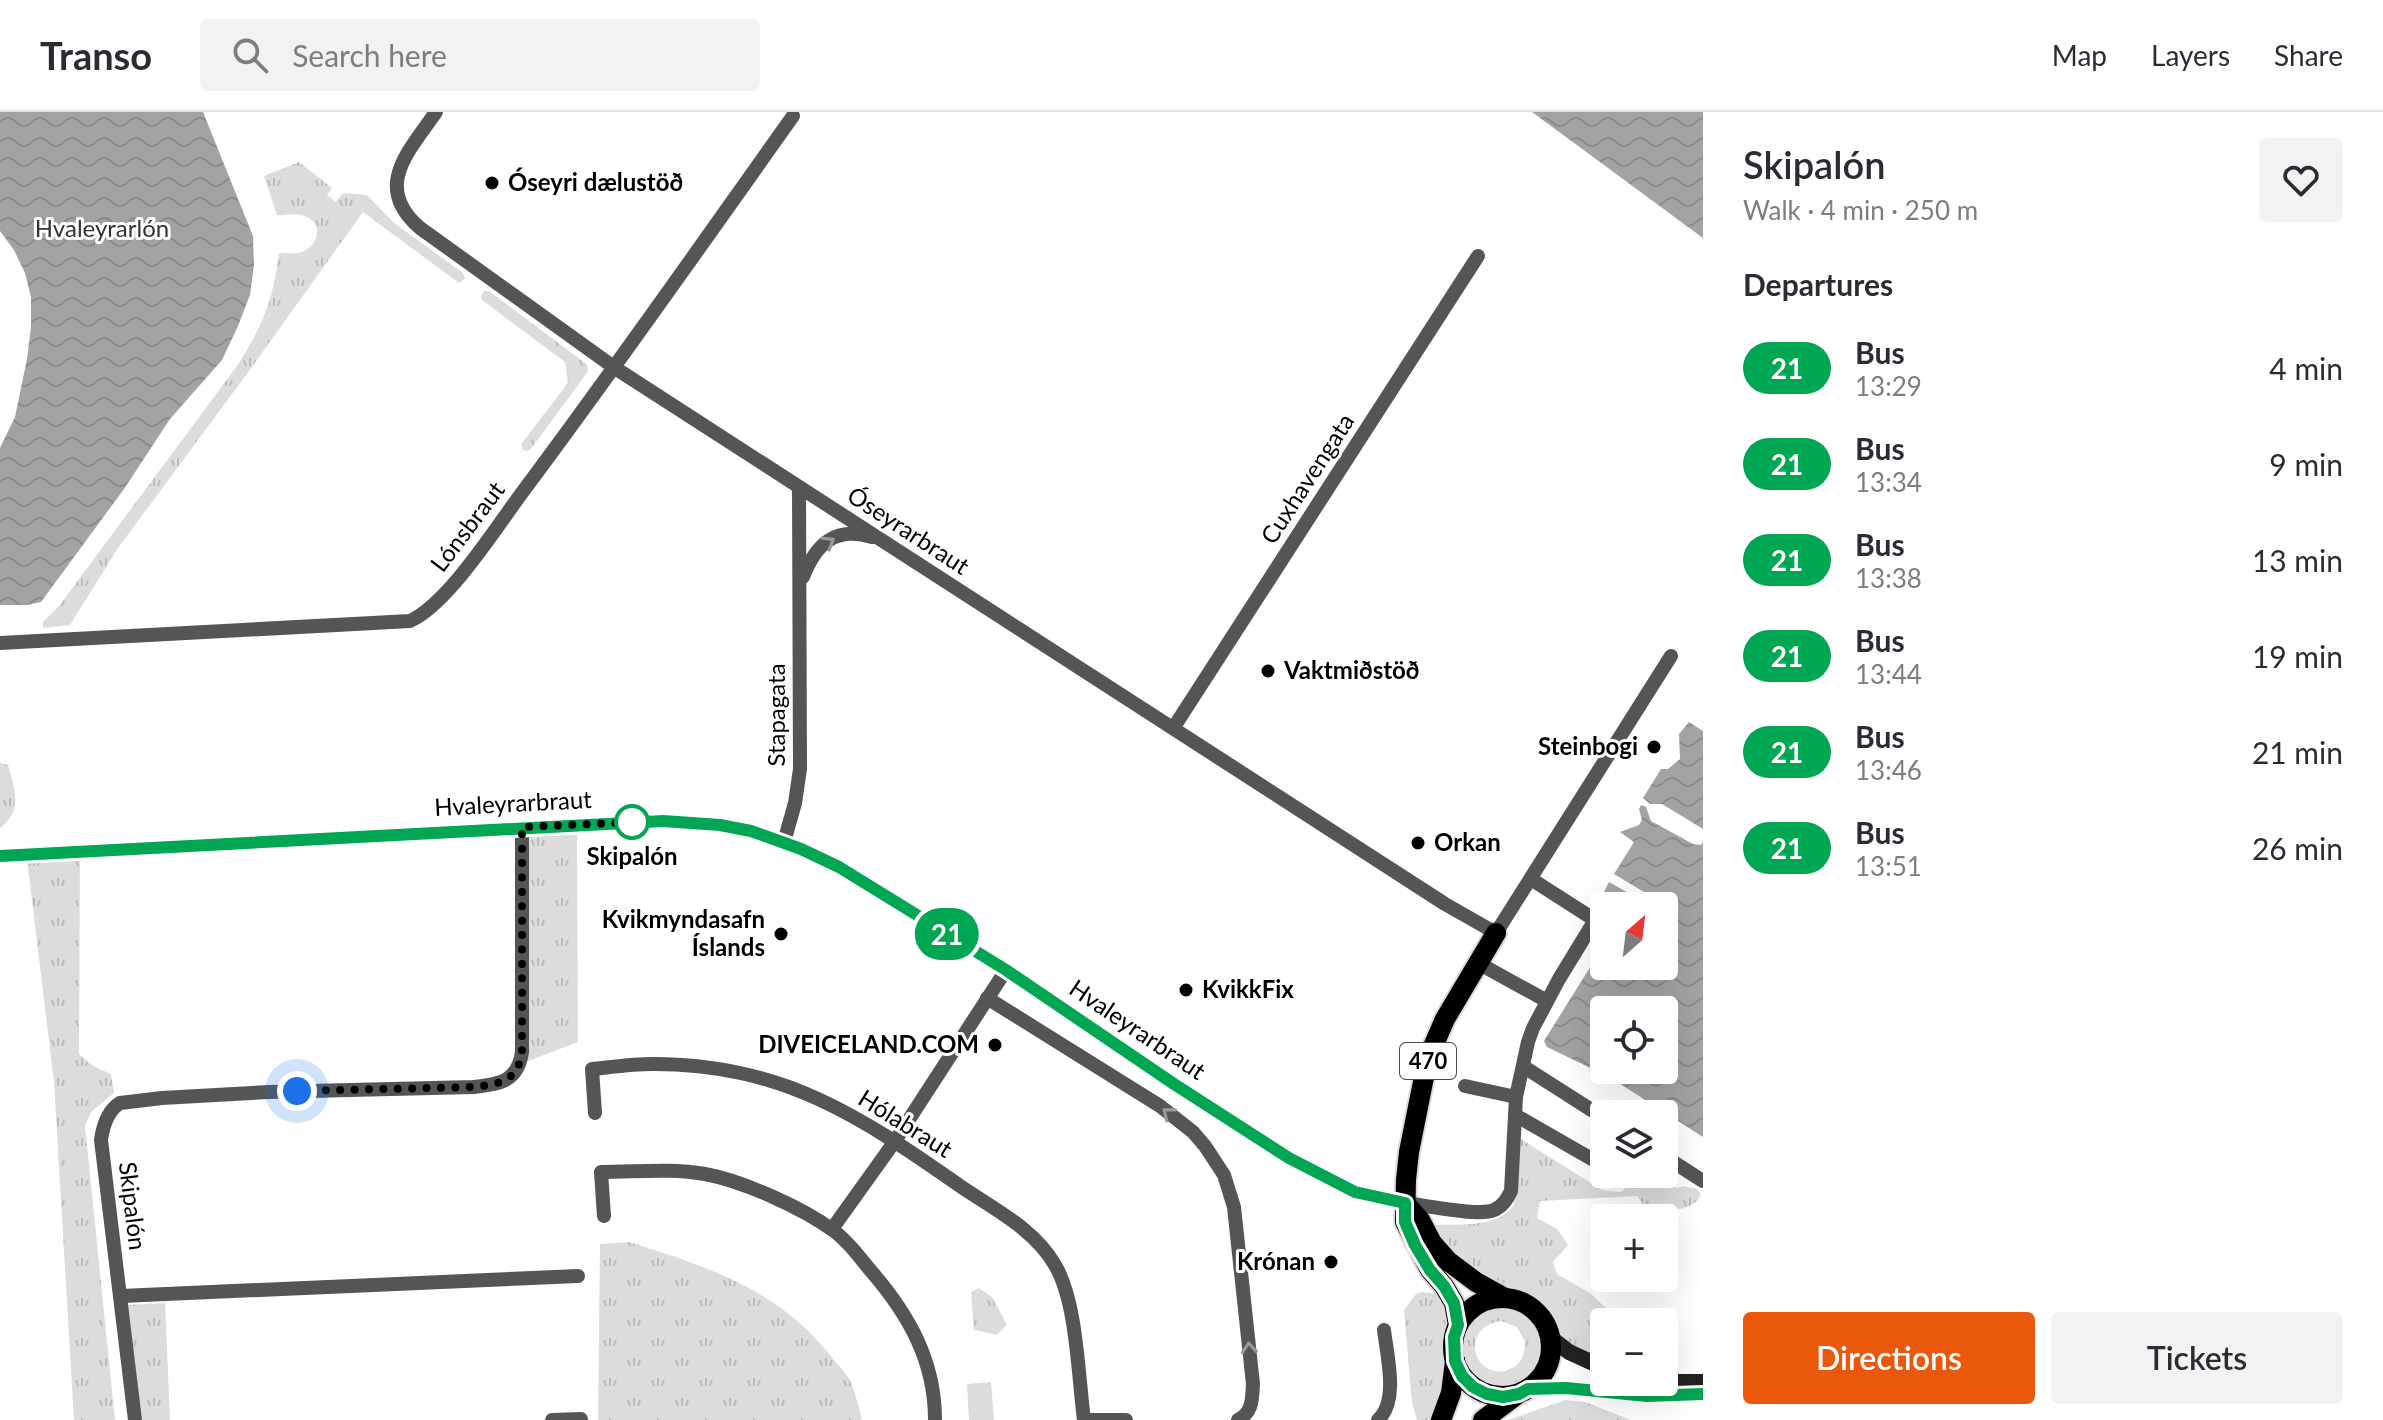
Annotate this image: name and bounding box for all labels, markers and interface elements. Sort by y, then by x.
search box [200,19,760,91]
text: Transo [40,32,152,78]
icon: search [228,33,272,77]
text: Search here [292,37,447,73]
text: Map [2052,38,2107,72]
text: Layers [2151,38,2230,72]
text: Share [2274,38,2343,72]
button: heart [2259,138,2343,222]
text: Skipalón [1743,141,1885,187]
place label: Óseyri dælustöð [508,167,683,196]
marker: Óseyri dælustöð [483,174,501,192]
text: Walk · 4 min · 250 m [1743,194,1978,226]
park label: Hvaleyrarlón [35,213,169,242]
text: Departures [1743,266,1893,302]
text: Bus [1855,334,1905,370]
text: 4 min [2269,350,2343,386]
text: 21 [1771,351,1803,385]
text: 13:29 [1855,370,1922,402]
street label: Cuxhavengata [1254,408,1360,549]
text: Bus [1855,430,1905,466]
text: 9 min [2269,446,2343,482]
text: 21 [1771,447,1803,481]
text: 13:34 [1855,466,1922,498]
street label: Lónsbraut [424,475,510,577]
street label: Óseyrarbraut [843,480,975,580]
text: Bus [1855,526,1905,562]
one-way arrow [820,537,834,552]
text: 13 min [2252,542,2343,578]
text: 21 [1771,543,1803,577]
text: 13:38 [1855,562,1922,594]
text: Bus [1855,622,1905,658]
text: 19 min [2252,638,2343,674]
text: 21 [1771,639,1803,673]
place label: Vaktmiðstöð [1283,655,1420,684]
text: 13:44 [1855,658,1922,690]
marker: Vaktmiðstöð [1259,662,1277,680]
street label: Stapagata [761,663,790,767]
text: Bus [1855,718,1905,754]
place label: Steinbogi [1538,731,1638,760]
text: 21 min [2252,734,2343,770]
text: 21 [1771,735,1803,769]
marker: Steinbogi [1645,738,1663,756]
text: 13:46 [1855,754,1922,786]
street label: Hvaleyrarbraut [433,784,593,821]
marker: Skipalón [615,805,649,839]
text: Bus [1855,814,1905,850]
place label: Orkan [1434,827,1501,856]
text: 26 min [2252,830,2343,866]
text: 21 [1771,831,1803,865]
marker: Orkan [1409,834,1427,852]
place label: Skipalón [586,841,678,870]
text: 13:51 [1855,850,1922,882]
north arrow [1590,892,1678,980]
map controls [1590,892,1678,1396]
place label: Kvikmyndasafn Íslands [602,904,765,961]
line badge: 21 [911,908,983,960]
text: 21 [931,917,963,951]
marker: Kvikmyndasafn Íslands [772,925,790,943]
street label: Hvaleyrarbraut [1064,973,1212,1085]
place label: KvikkFix [1202,974,1294,1003]
marker: KvikkFix [1177,981,1195,999]
button: locate [1590,996,1678,1084]
place label: DIVEICELAND.COM [758,1029,979,1058]
marker: DIVEICELAND.COM [986,1036,1004,1054]
road number: 470 [1400,1043,1456,1079]
your location [277,1071,317,1111]
street label: Hólabraut [854,1083,958,1163]
button: layers [1590,1100,1678,1188]
one-way arrow [1163,1108,1177,1122]
street label: Skipalón [114,1160,153,1252]
button: + [1590,1204,1678,1292]
place label: Krónan [1237,1246,1315,1275]
marker: Krónan [1322,1253,1340,1271]
button: − [1590,1308,1678,1396]
button: Directions [1743,1312,2035,1404]
button: Tickets [2051,1312,2343,1404]
one-way arrow [1241,1341,1258,1354]

